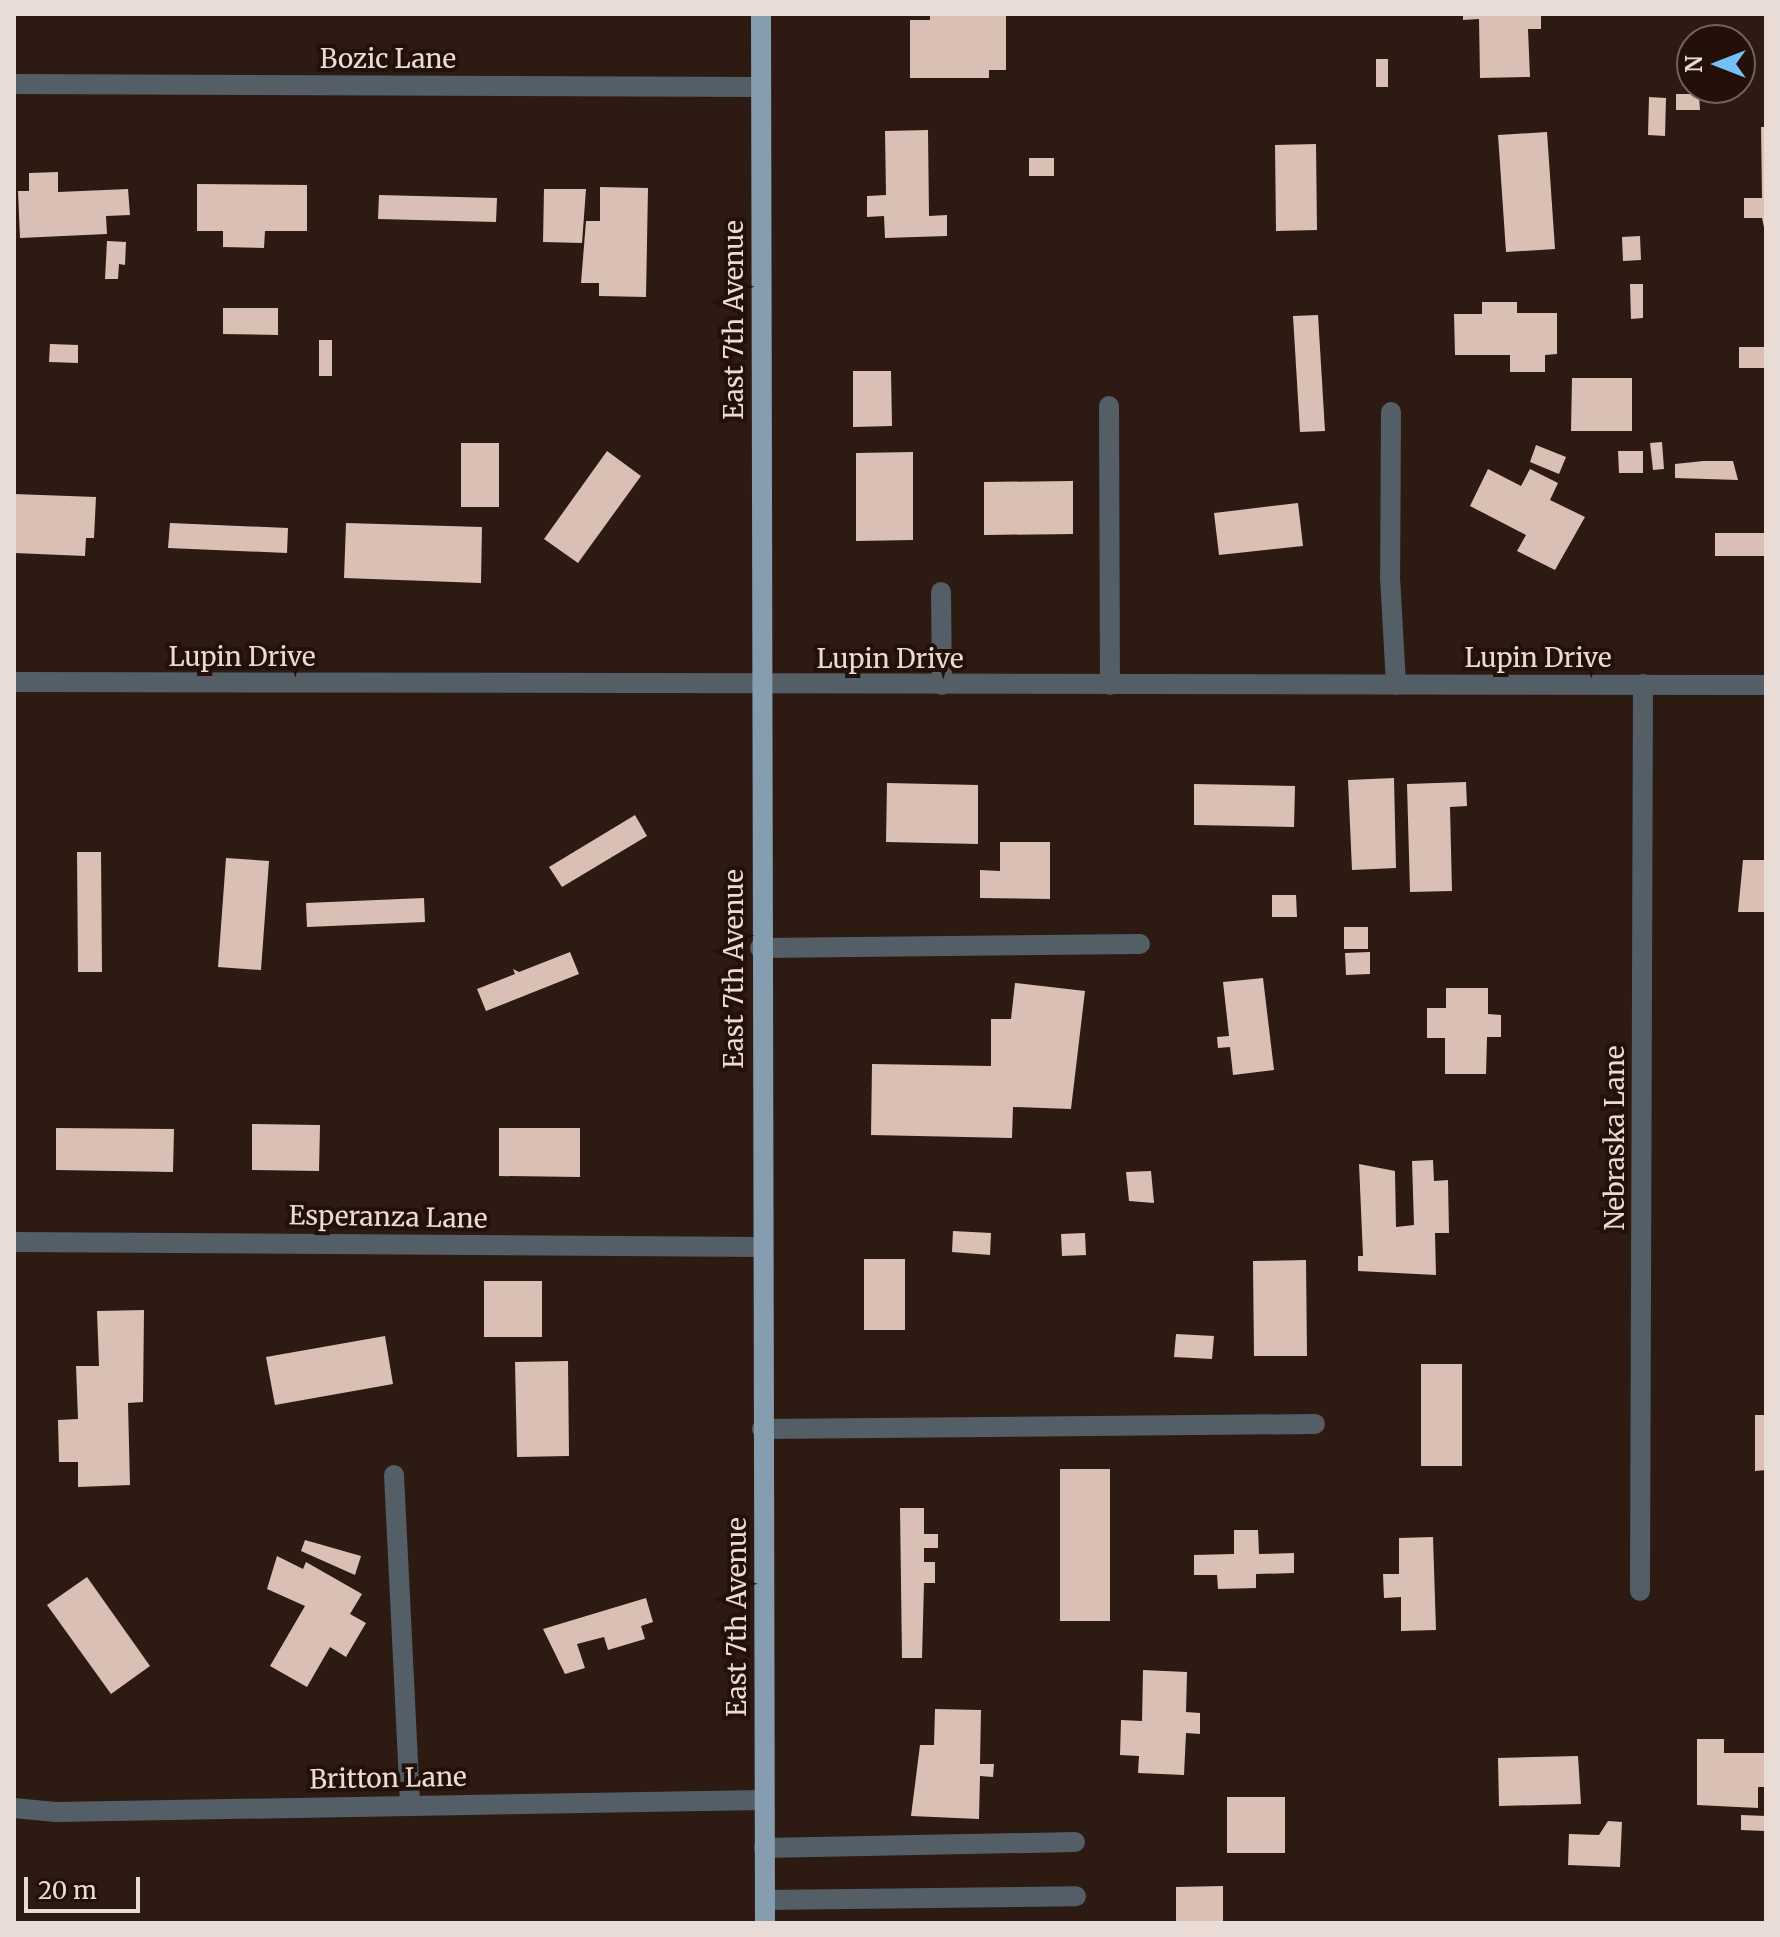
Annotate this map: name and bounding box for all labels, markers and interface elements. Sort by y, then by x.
north arrow [1676,24,1756,104]
street label: Bozic Lane [320,43,456,75]
text: N [1680,55,1708,73]
street label: East 7th Avenue [718,220,750,420]
street label: Lupin Drive [169,641,315,673]
street label: Lupin Drive [1465,642,1611,674]
street label: Lupin Drive [817,643,963,675]
street label: East 7th Avenue [718,869,750,1069]
street label: Nebraska Lane [1599,1046,1631,1230]
street label: Esperanza Lane [288,1200,488,1234]
street label: East 7th Avenue [721,1517,753,1717]
street label: Britton Lane [309,1761,467,1795]
scale bar [28,1861,144,1911]
text: 20 m [38,1875,97,1906]

